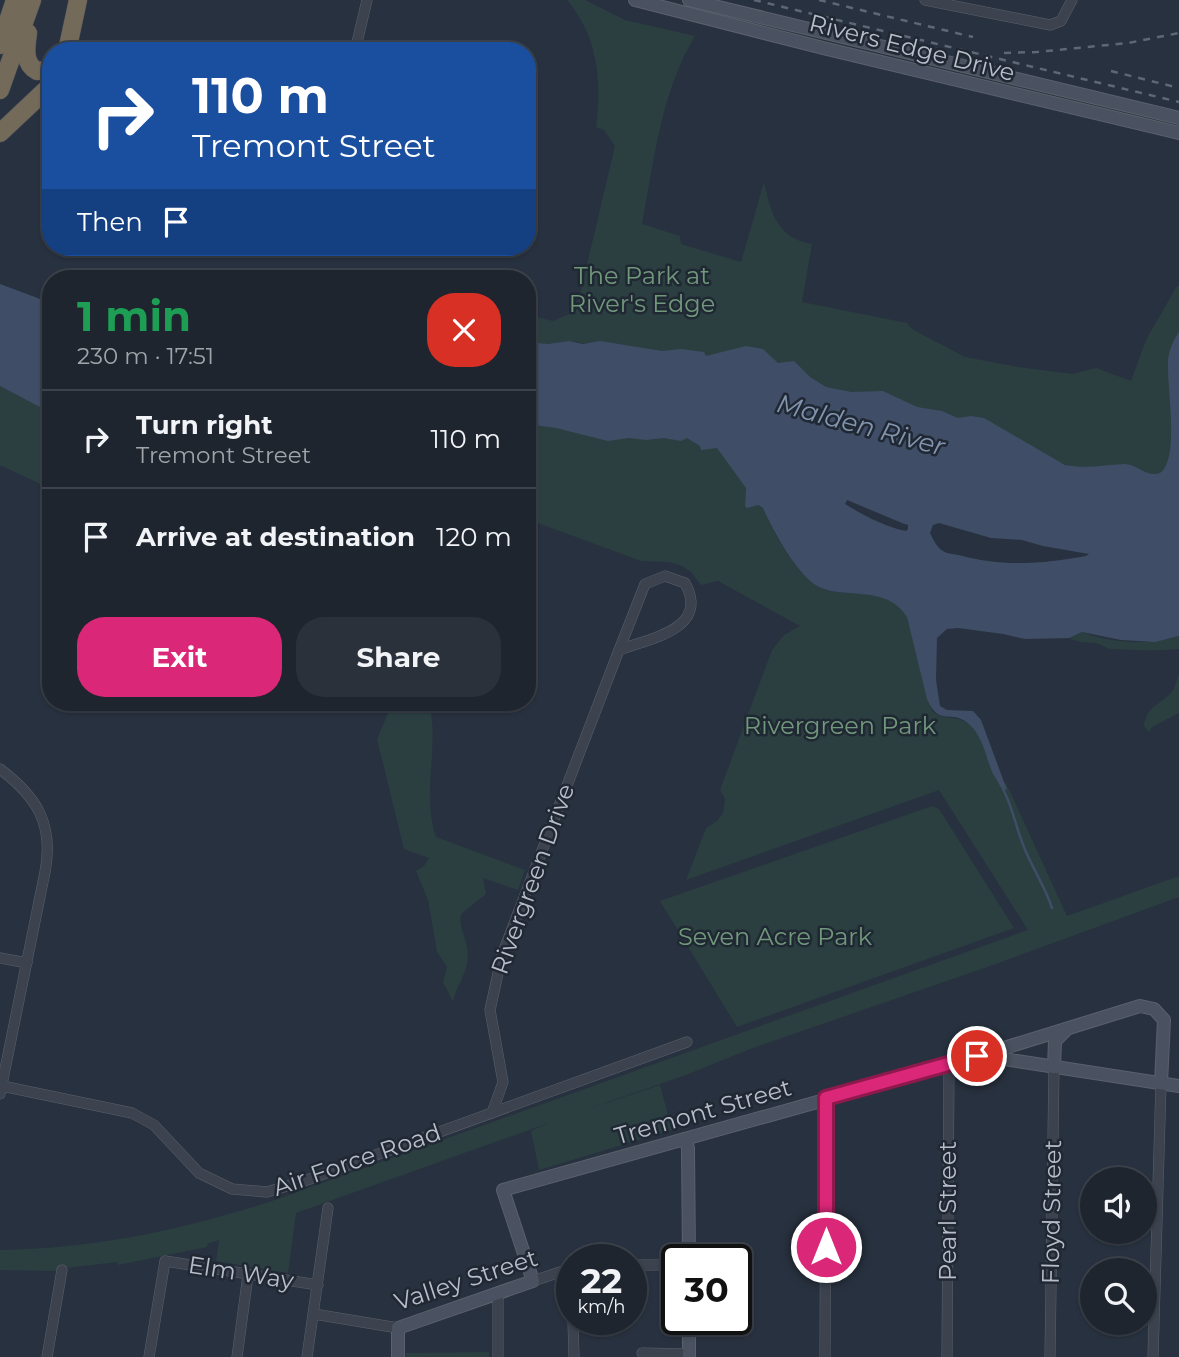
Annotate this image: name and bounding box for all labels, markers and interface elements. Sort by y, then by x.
street label: Rivers Edge Drive [806,8,1018,87]
text: 110 m [192,66,329,125]
icon: right [77,70,168,161]
text: Tremont Street [192,126,435,165]
icon: arrive [157,203,195,241]
text: Then [77,206,143,238]
park label: The Park at River's Edge [569,261,715,318]
text: 1 min [77,290,191,342]
button: close [427,293,501,367]
text: 230 m · 17:51 [77,342,214,370]
water label: Malden River [773,387,949,463]
text: Turn right [136,409,272,441]
icon: right [77,420,115,458]
text: 110 m [431,423,501,455]
text: Tremont Street [136,441,311,469]
icon: arrive [77,518,115,556]
text: Arrive at destination [136,521,415,553]
text: 120 m [436,521,512,553]
button: Exit [77,617,282,697]
button: Share [296,617,501,697]
park label: Rivergreen Park [744,711,937,740]
street label: Rivergreen Drive [485,780,580,978]
park label: Seven Acre Park [678,922,873,951]
pin [947,1026,1007,1086]
icon: arrive [958,1037,996,1075]
street label: Tremont Street [611,1072,795,1151]
street label: Air Force Road [269,1117,445,1202]
street label: Floyd Street [1036,1139,1067,1284]
street label: Pearl Street [933,1141,962,1281]
map controls [1080,1167,1157,1335]
button: sound [1080,1167,1157,1244]
position arrow [789,1210,863,1284]
street label: Valley Street [391,1243,541,1316]
speed limit sign: 30 [661,1244,752,1335]
street label: Elm Way [186,1250,296,1295]
button: search [1080,1258,1157,1335]
text: 22 [581,1259,622,1302]
text: km/h [577,1296,626,1318]

